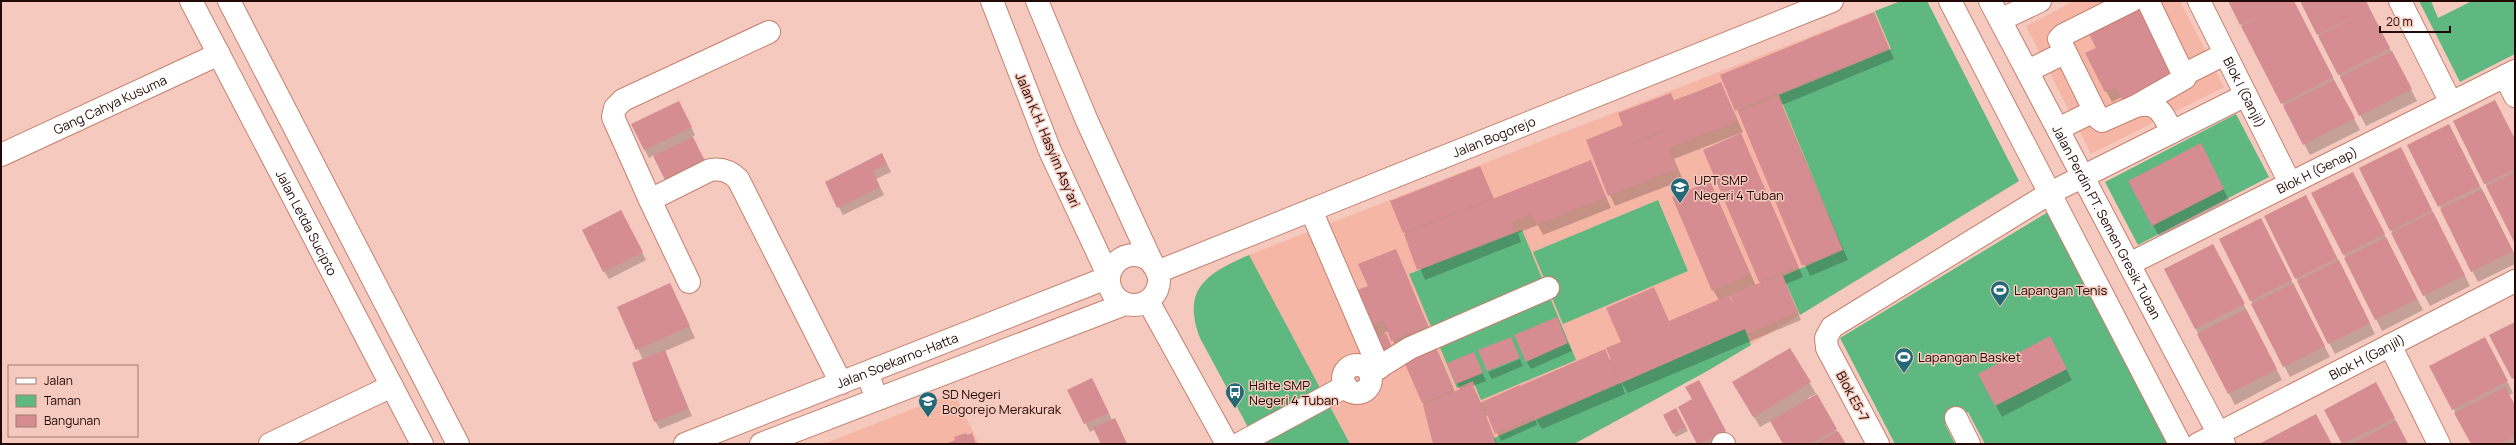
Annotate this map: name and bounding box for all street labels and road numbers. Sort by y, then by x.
street label: Blok I (Ganjil) [2219,54,2270,131]
street label: Jalan K.H. Hasyim Asy'ari [1011,70,1085,210]
street label: Gang Cahya Kusuma [50,71,169,139]
street label: Jalan Bogorejo [1450,112,1538,162]
street label: Jalan Perdin PT. Semen Gresik Tuban [2048,122,2165,322]
street label: Blok H (Genap) [2273,142,2360,198]
street label: Jalan Letda Sucipto [272,167,342,279]
street label: Jalan Soekarno-Hatta [834,328,961,393]
street label: Blok H (Ganjil) [2326,330,2408,384]
street label: Blok E5-7 [1832,368,1874,424]

